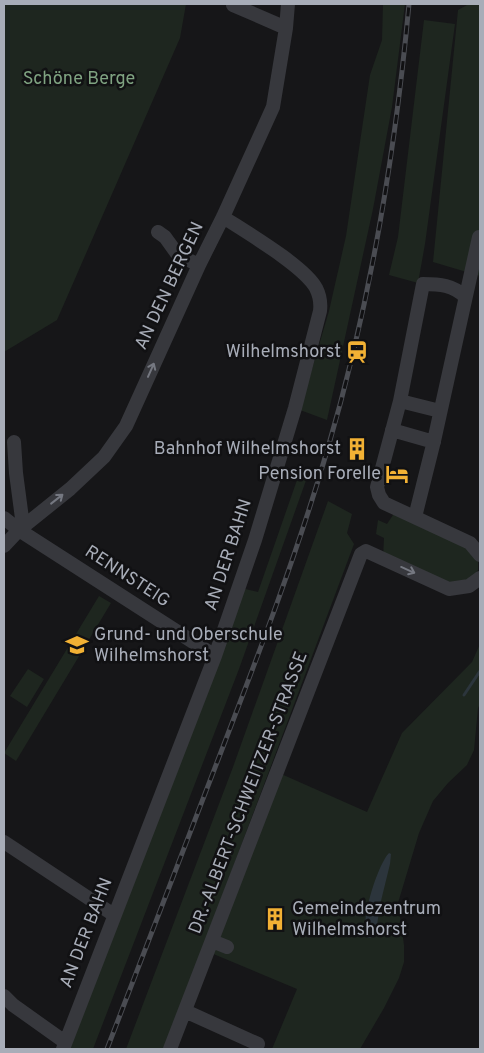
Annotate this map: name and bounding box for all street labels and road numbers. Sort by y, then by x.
street label: AN DEN BERGEN [130,218,210,354]
street label: AN DER BAHN [200,496,258,614]
street label: RENNSTEIG [80,541,174,613]
street label: DR.-ALBERT-SCHWEITZER-STRASSE [184,648,314,938]
street label: AN DER BAHN [55,875,119,991]

